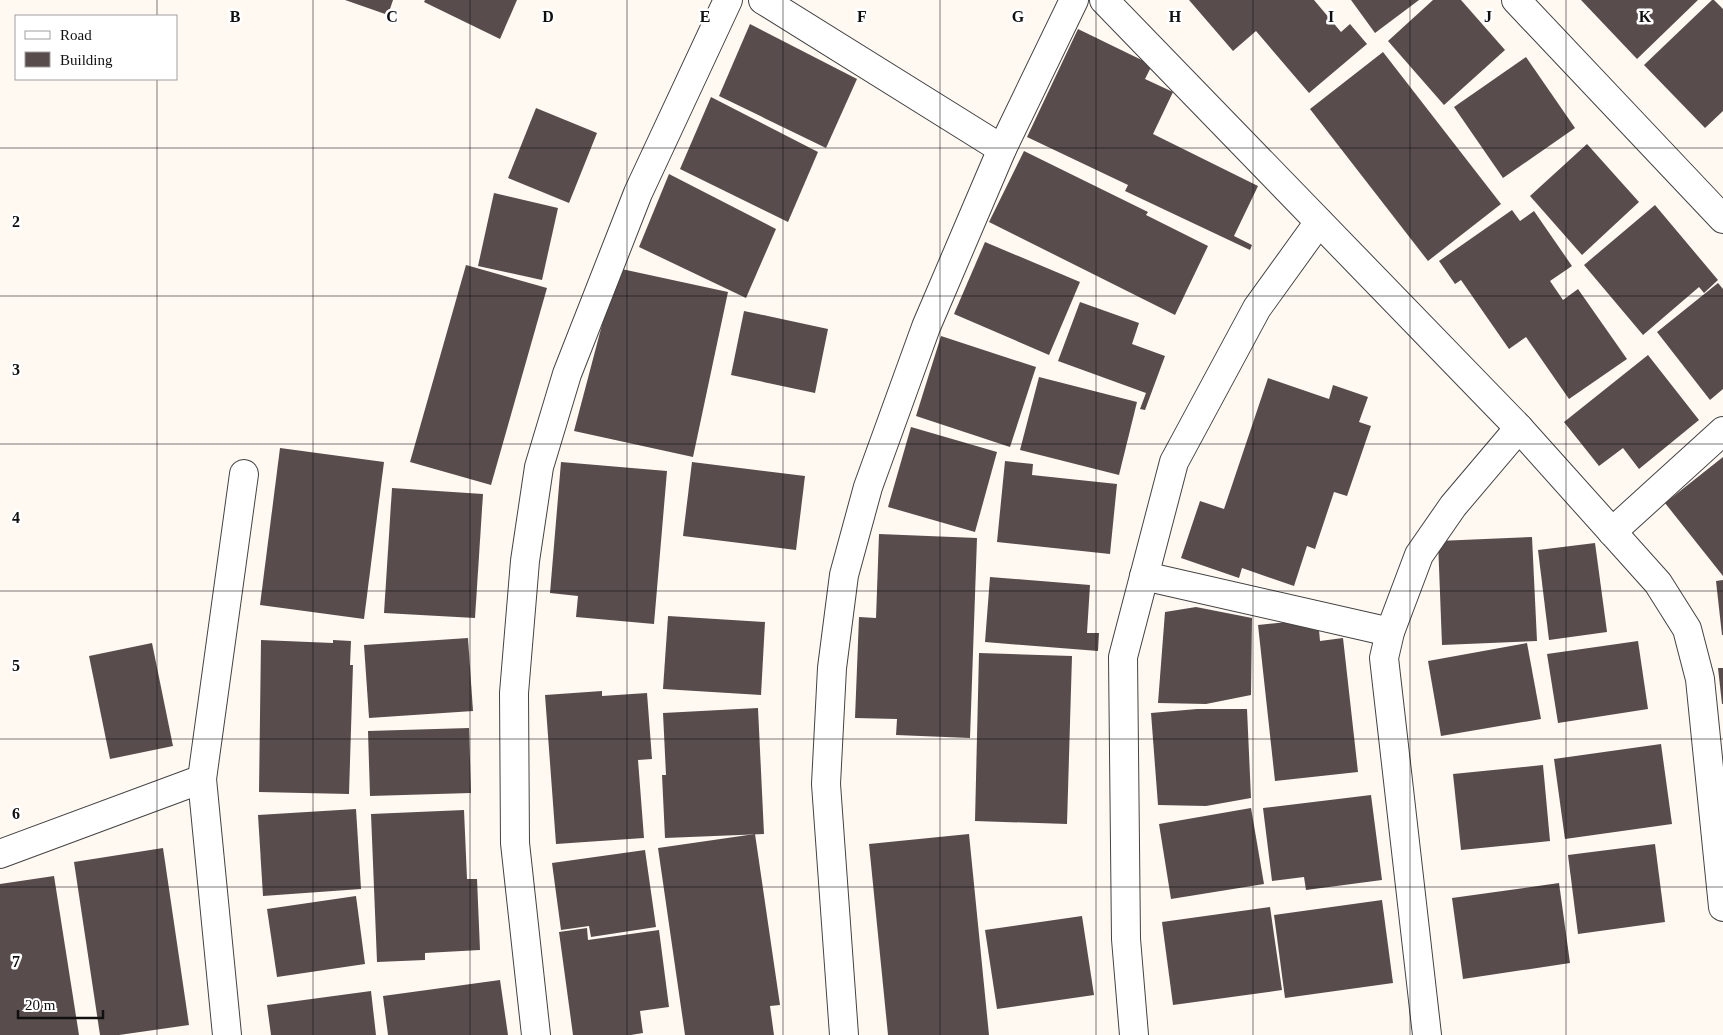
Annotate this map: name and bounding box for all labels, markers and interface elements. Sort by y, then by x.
text: B [230,8,241,25]
text: C [386,8,398,25]
text: D [542,8,554,25]
text: E [700,8,710,25]
text: F [857,8,867,25]
text: G [1012,8,1025,25]
text: H [1169,8,1182,25]
text: I [1328,8,1334,25]
text: J [1484,8,1492,25]
text: K [1639,8,1652,25]
legend [15,15,178,80]
text: Road [60,27,92,43]
text: Building [60,52,113,68]
text: 2 [12,213,20,230]
text: 3 [12,361,20,378]
text: 4 [12,509,20,526]
text: 5 [12,657,20,674]
text: 6 [12,805,20,822]
text: 7 [12,953,20,970]
scale bar [18,988,102,1020]
text: 20 m [25,997,56,1013]

